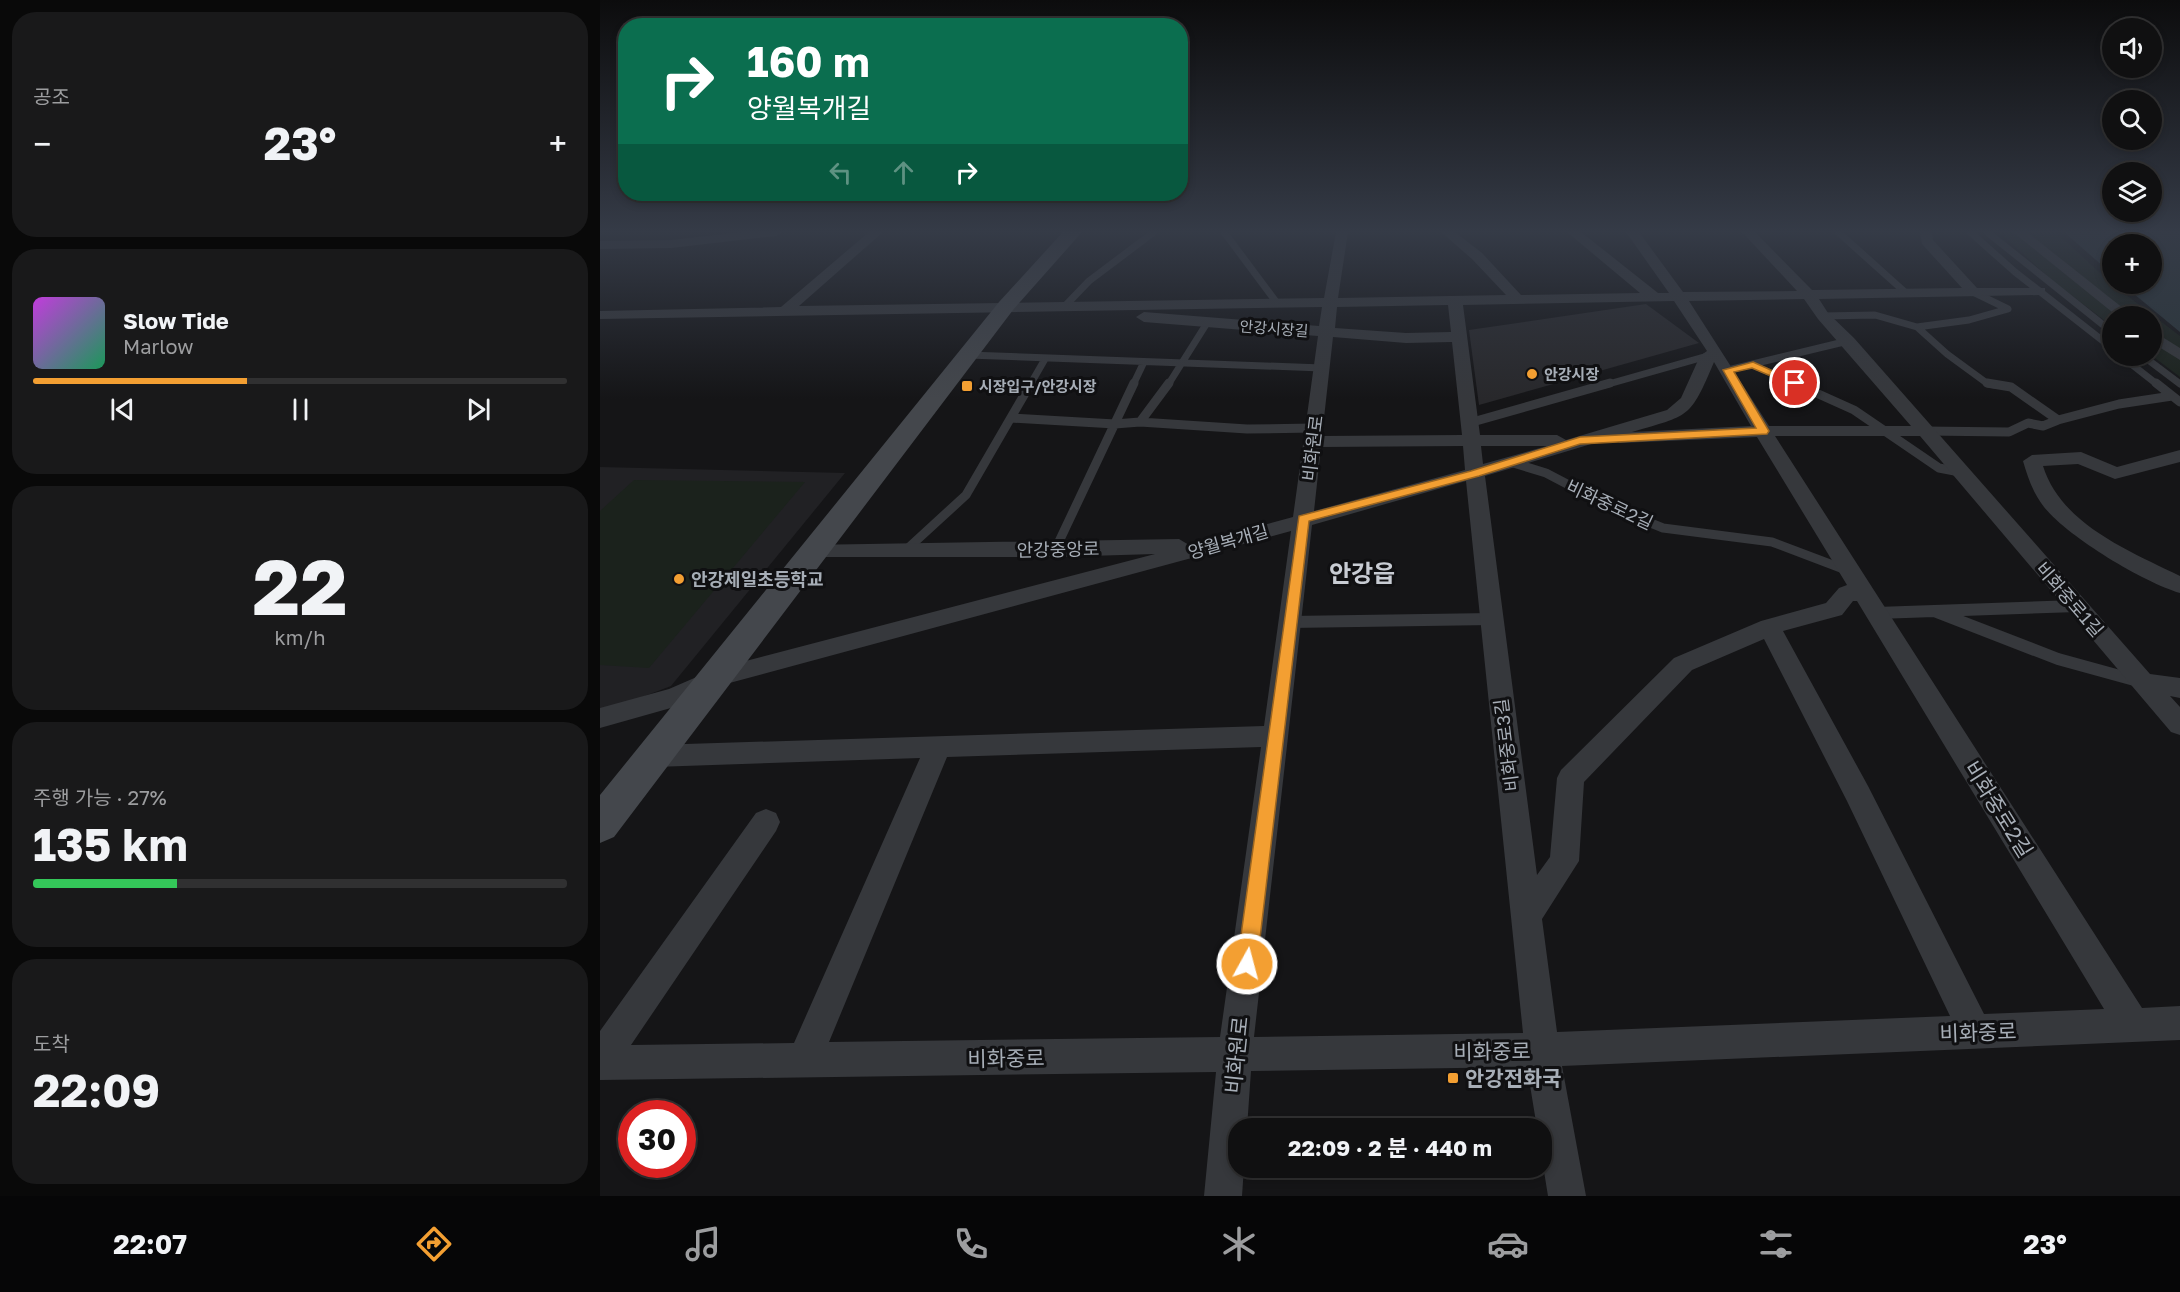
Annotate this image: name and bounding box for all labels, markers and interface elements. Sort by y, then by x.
map controls [2102,18,2162,366]
button: sound [2102,18,2162,78]
text: 160 m [747,36,870,86]
icon: right [648,42,726,120]
text: 공조 [33,84,70,108]
button: search [2102,90,2162,150]
text: 양월복개길 [747,92,871,124]
text: 23° [264,116,336,170]
text: − [33,124,51,163]
text: + [549,124,567,163]
icon: left [824,156,857,189]
icon: ahead [887,156,920,189]
icon: right [950,156,983,189]
button: layers [2102,162,2162,222]
button: + [2102,234,2162,294]
button: − [2102,306,2162,366]
text: Slow Tide [123,307,229,334]
street label: 안강시장길 [1239,317,1309,339]
text: Marlow [123,334,194,358]
pin [1769,357,1820,408]
place label: 안강시장 [1544,365,1599,383]
icon: arrive [1778,366,1811,399]
marker: 안강시장 [1525,367,1539,381]
place label: 시장입구/안강시장 [979,377,1097,395]
marker: 시장입구/안강시장 [960,379,974,393]
icon: previous [106,393,139,426]
icon: pause [284,393,317,426]
icon: next [462,393,495,426]
street label: 비화원로 [1297,414,1327,482]
street label: 비화중로2길 [1563,474,1657,534]
street label: 양월복개길 [1185,519,1271,563]
street label: 안강중앙로 [1016,537,1100,561]
text: 22 [252,539,348,632]
street label: 비화중로1길 [2032,557,2108,641]
district label: 안강읍 [1329,558,1395,587]
place label: 안강제일초등학교 [691,568,823,590]
marker: 안강제일초등학교 [672,572,686,586]
text: km/h [275,625,325,649]
street label: 비화중로3길 [1489,697,1523,793]
street label: 비화중로2길 [1959,756,2039,862]
text: 주행 가능 · 27% [33,785,167,809]
text: 135 km [33,817,188,871]
position arrow [1215,932,1279,996]
street label: 비화원로 [1219,1015,1253,1095]
street label: 비화중로 [1939,1018,2017,1046]
text: 도착 [33,1031,70,1055]
street label: 비화중로 [1453,1037,1531,1065]
street label: 비화중로 [967,1044,1045,1072]
text: 22:09 [33,1063,160,1117]
place label: 안강전화국 [1465,1065,1562,1091]
marker: 안강전화국 [1446,1071,1460,1085]
speed limit sign: 30 [618,1100,696,1178]
text: 22:09 · 2 분 · 440 m [1288,1134,1492,1161]
icon: directions [413,1223,455,1265]
icon: music [682,1223,724,1265]
icon: phone [950,1223,992,1265]
icon: climate [1218,1223,1260,1265]
icon: car [1487,1223,1529,1265]
icon: filters [1755,1223,1797,1265]
text: 22:07 [113,1228,187,1260]
text: 23° [2023,1228,2067,1260]

